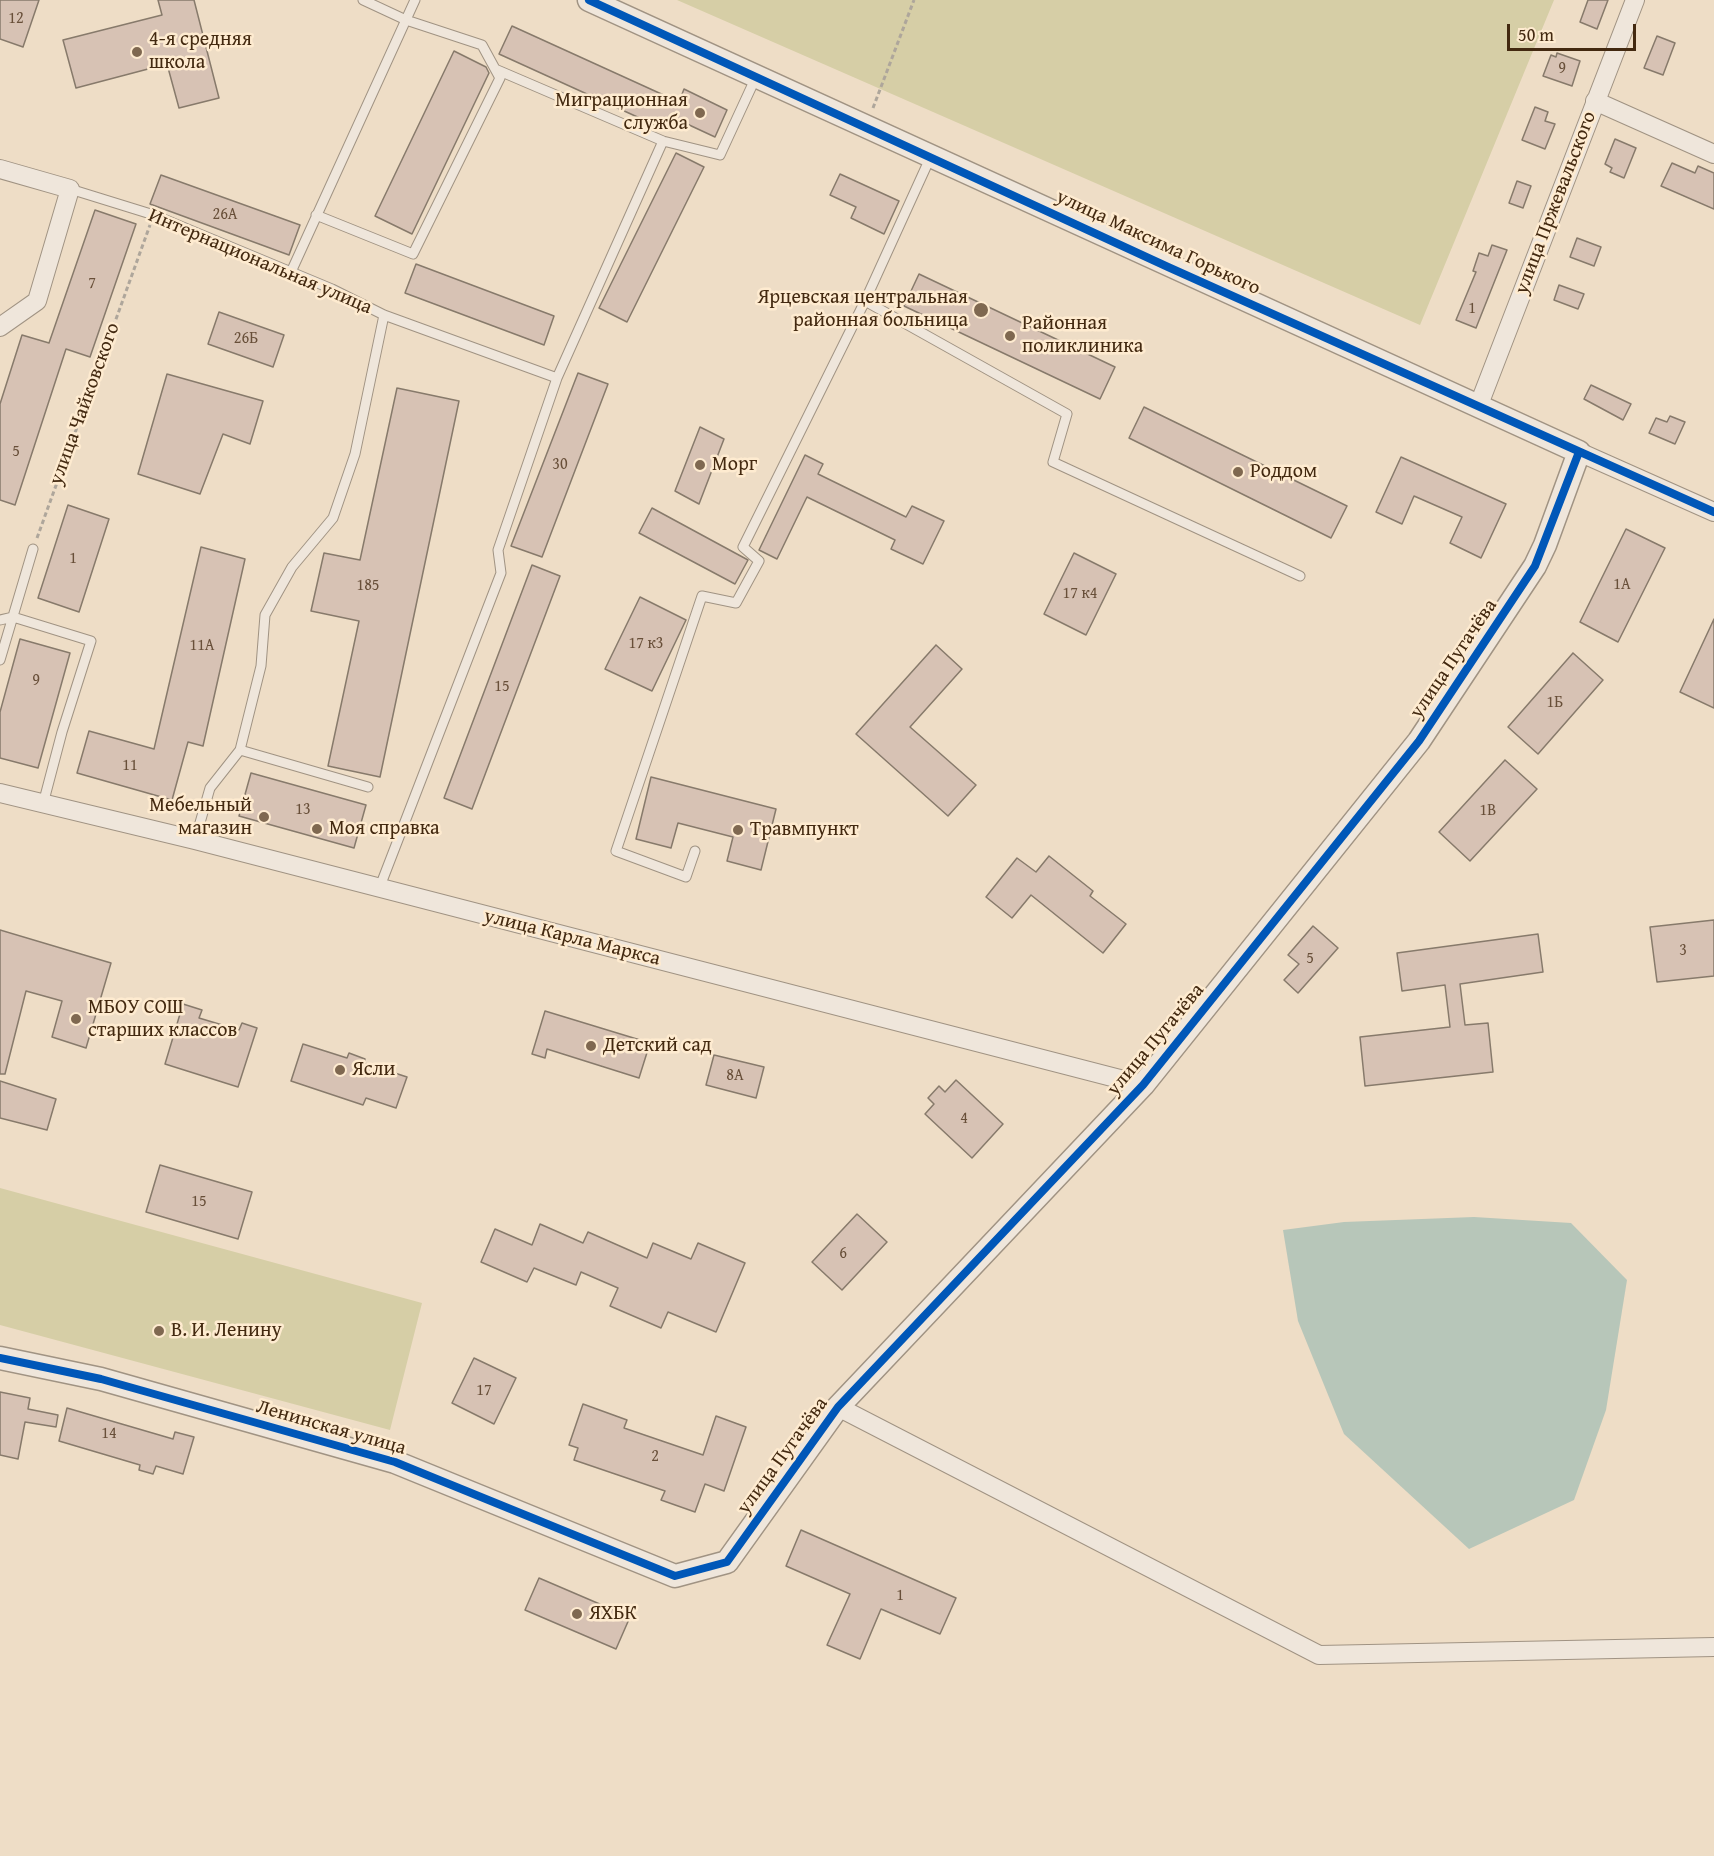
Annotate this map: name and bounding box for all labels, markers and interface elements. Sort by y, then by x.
house number: 12 [8,9,24,29]
scale bar [1510,12,1639,50]
text: 50 m [1518,21,1554,48]
place label: 4-я средняя школа [149,28,252,75]
marker: 4-я средняя школа [130,45,144,59]
house number: 9 [1558,59,1566,79]
place label: Миграционная служба [555,89,688,136]
marker: Миграционная служба [693,106,707,120]
street label: улица Пржевальского [1510,108,1602,298]
street label: улица Максима Горького [1052,185,1264,301]
street label: Интернациональная улица [145,204,375,320]
house number: 26А [212,205,238,225]
house number: 7 [88,274,96,294]
place label: Ярцевская центральная районная больница [758,286,968,333]
house number: 1 [1468,299,1476,319]
marker: Ярцевская центральная районная больница [972,301,990,319]
place label: Районная поликлиника [1022,312,1143,359]
street label: улица Чайковского [45,320,125,488]
house number: 26Б [234,329,258,349]
marker: Районная поликлиника [1003,329,1017,343]
house number: 5 [12,442,20,462]
place label: Морг [712,453,757,477]
house number: 30 [552,455,568,475]
marker: Морг [693,458,707,472]
place label: Роддом [1250,460,1317,484]
marker: Роддом [1231,465,1245,479]
house number: 1 [69,549,77,569]
house number: 1А [1613,575,1631,595]
house number: 185 [356,576,380,596]
house number: 17 к4 [1062,584,1098,604]
street label: улица Пугачёва [1405,595,1503,723]
house number: 17 к3 [628,634,664,654]
house number: 11А [189,636,215,656]
house number: 9 [32,671,40,691]
house number: 15 [494,677,510,697]
house number: 1Б [1547,693,1563,713]
house number: 11 [122,756,138,776]
place label: Мебельный магазин [149,794,252,841]
house number: 13 [295,800,311,820]
house number: 1В [1480,801,1496,821]
marker: Мебельный магазин [257,810,271,824]
place label: Моя справка [329,817,440,841]
place label: Травмпункт [750,818,859,842]
marker: Моя справка [310,822,324,836]
marker: Травмпункт [731,823,745,837]
street label: улица Карла Маркса [481,904,663,972]
house number: 3 [1679,941,1687,961]
house number: 5 [1306,949,1314,969]
street label: улица Пугачёва [1102,979,1210,1101]
place label: МБОУ СОШ старших классов [88,996,237,1043]
marker: МБОУ СОШ старших классов [69,1012,83,1026]
place label: Детский сад [603,1034,712,1058]
marker: Детский сад [584,1039,598,1053]
place label: Ясли [352,1058,396,1082]
marker: Ясли [333,1063,347,1077]
house number: 8А [726,1066,744,1086]
house number: 4 [960,1109,968,1129]
house number: 15 [191,1192,207,1212]
house number: 6 [839,1244,847,1264]
place label: В. И. Ленину [171,1319,282,1343]
marker: В. И. Ленину [152,1324,166,1338]
house number: 17 [476,1381,492,1401]
street label: улица Пугачёва [732,1393,834,1519]
street label: Ленинская улица [253,1395,409,1461]
house number: 14 [101,1424,117,1444]
house number: 2 [651,1447,659,1467]
house number: 1 [896,1586,904,1606]
place label: ЯХБК [589,1602,637,1626]
marker: ЯХБК [570,1607,584,1621]

